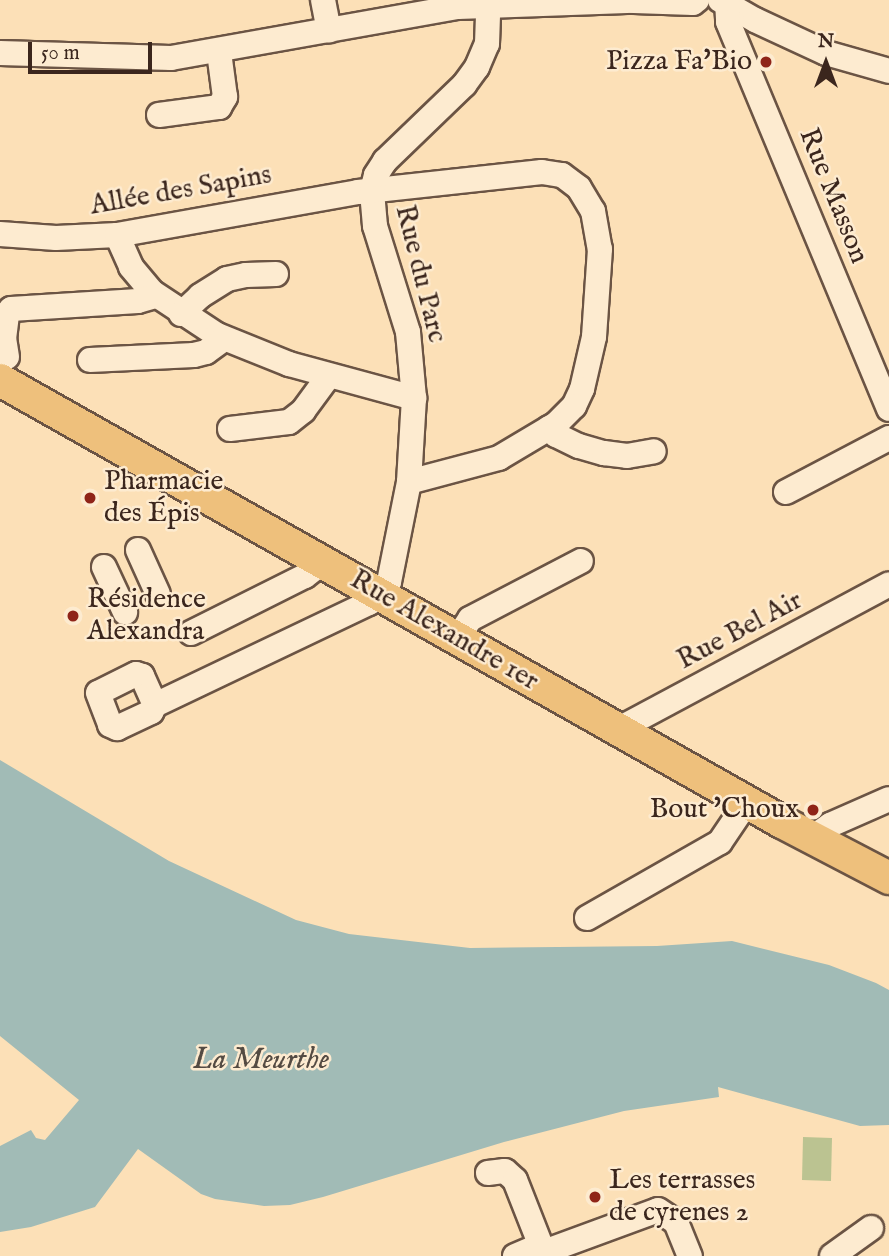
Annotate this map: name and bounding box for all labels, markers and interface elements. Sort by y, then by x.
scale bar [32,28,156,72]
north arrow [791,28,861,98]
text: N [818,30,834,54]
text: 50 m [41,40,80,67]
place label: Pizza Fa'Bio [606,45,752,79]
marker: Pizza Fa'Bio [758,54,774,70]
street label: Rue Masson [791,124,875,268]
street label: Allée des Sapins [88,159,274,223]
street label: Rue du Parc [387,202,453,346]
place label: Pharmacie des Épis [104,465,223,531]
marker: Pharmacie des Épis [82,490,98,506]
street label: Rue Alexandre 1er [344,563,544,699]
place label: Résidence Alexandra [87,583,206,649]
street label: Rue Bel Air [672,584,808,678]
marker: Résidence Alexandra [65,608,81,624]
place label: Bout 'Choux [650,793,799,827]
marker: Bout 'Choux [805,802,821,818]
water label: La Meurthe [193,1042,329,1078]
place label: Les terrasses de cyrenes 2 [609,1164,755,1230]
marker: Les terrasses de cyrenes 2 [587,1189,603,1205]

